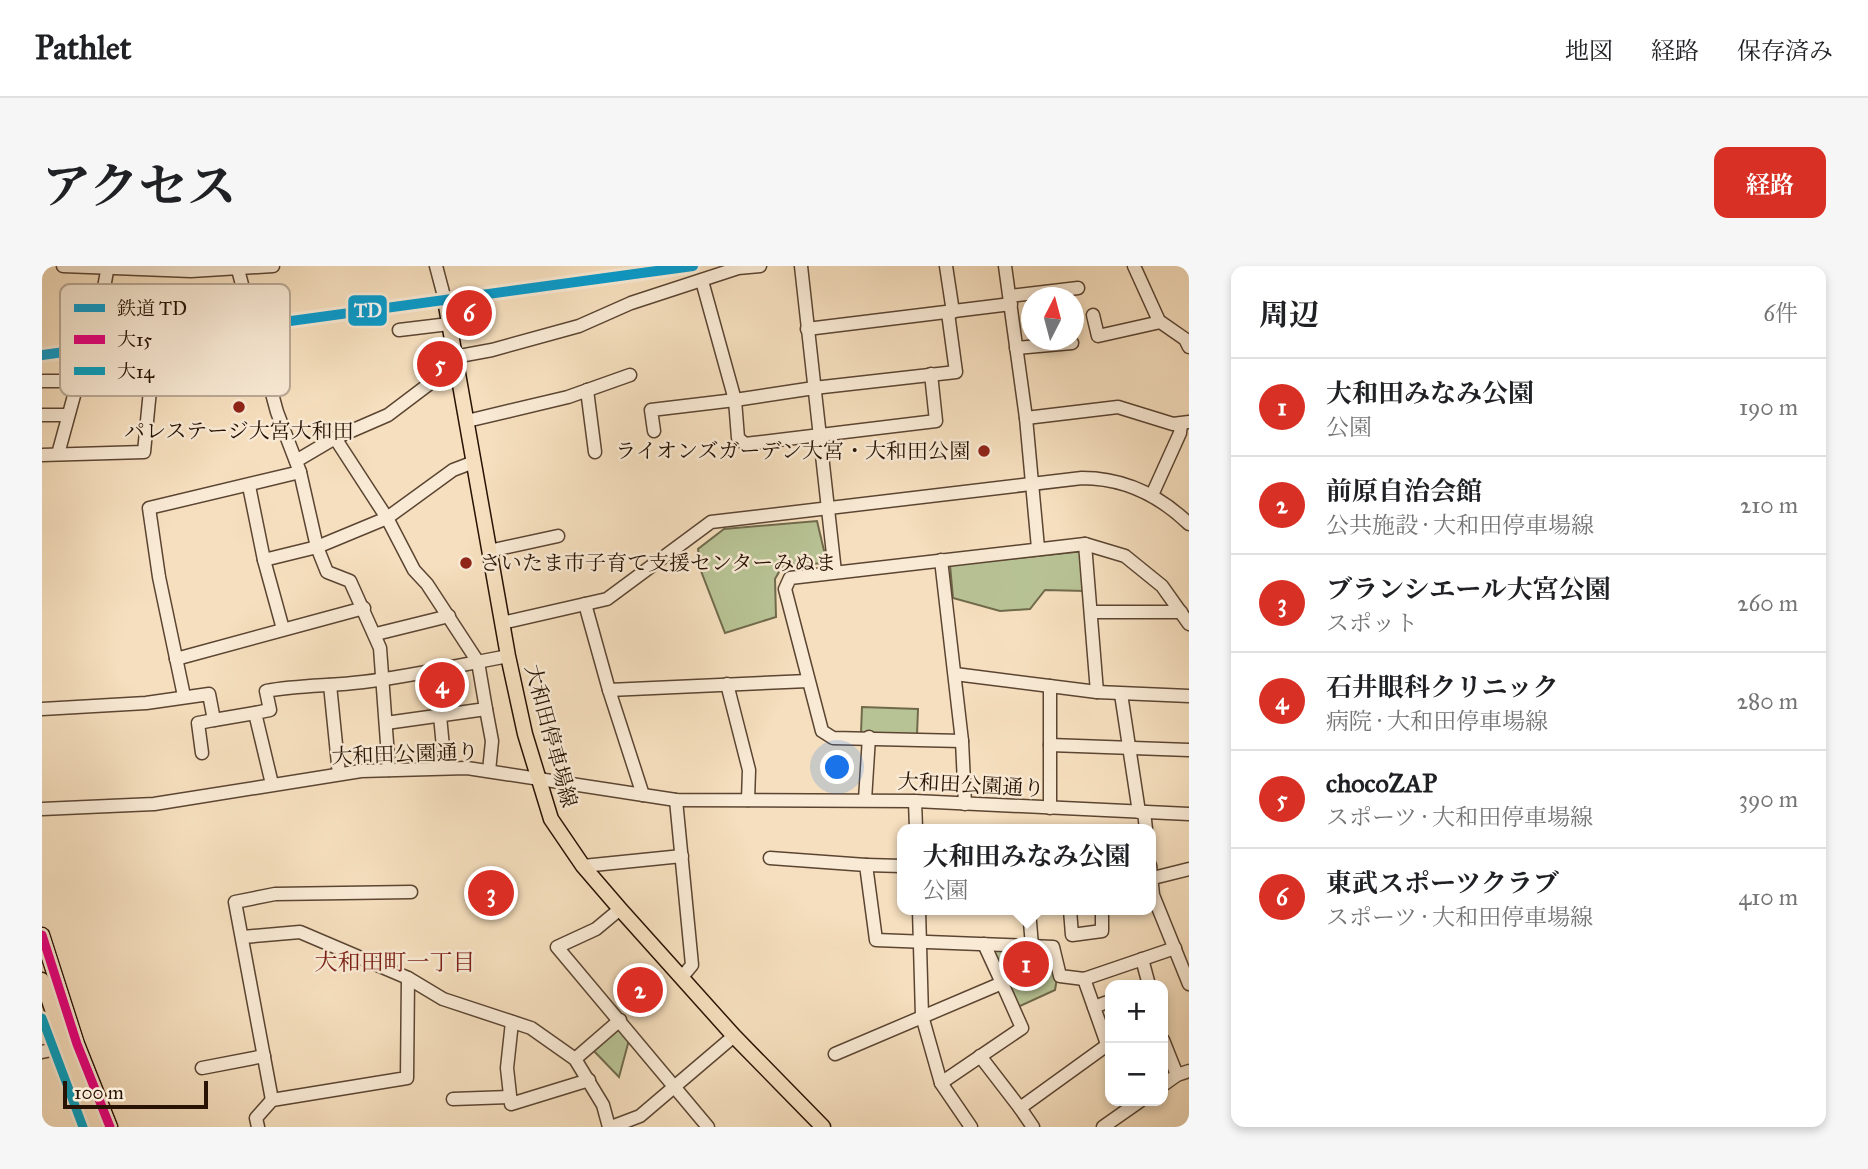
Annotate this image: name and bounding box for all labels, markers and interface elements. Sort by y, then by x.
text: Pathlet [35,28,132,68]
text: 地図 [1565,36,1613,66]
text: 経路 [1651,36,1699,66]
text: 保存済み [1737,36,1833,66]
button: 経路 [1714,147,1826,218]
text: アクセス [42,157,237,216]
legend [60,284,290,396]
pin: 6 [446,287,492,339]
north arrow [1021,287,1084,350]
line badge: TD [347,294,388,327]
text: 鉄道 TD [117,297,187,320]
text: 周辺 [1259,297,1319,333]
text: TD [353,299,382,322]
text: 6件 [1763,299,1798,327]
text: 大15 [117,328,152,351]
pin: 5 [417,338,463,390]
text: 大14 [117,360,155,383]
text: 大和田みなみ公園 [1326,377,1534,409]
text: 1 [1277,393,1287,421]
text: 190 m [1739,393,1798,421]
marker: パレステージ大宮大和田 [231,399,247,415]
text: 公園 [1326,413,1372,441]
place label: パレステージ大宮大和田 [124,418,354,444]
place label: ライオンズガーデン大宮・大和田公園 [615,438,970,464]
marker: ライオンズガーデン大宮・大和田公園 [976,443,992,459]
text: 前原自治会館 [1326,475,1482,507]
text: 2 [1276,491,1288,519]
text: 210 m [1740,491,1798,519]
text: 公共施設 · 大和田停車場線 [1326,511,1594,539]
place label: さいたま市子育て支援センターみぬま [480,550,836,576]
marker: さいたま市子育て支援センターみぬま [458,555,474,571]
text: ブランシエール大宮公園 [1326,573,1611,605]
text: 3 [1277,589,1287,617]
text: 260 m [1737,589,1798,617]
text: スポット [1326,609,1418,637]
pin: 4 [419,659,465,711]
street label: 大和田停車場線 [519,662,583,810]
text: 石井眼科クリニック [1326,671,1558,703]
text: 4 [1276,687,1288,715]
text: 280 m [1737,687,1798,715]
text: 病院 · 大和田停車場線 [1326,707,1548,735]
street label: 大和田公園通り [331,738,479,770]
your location [820,750,854,784]
text: chocoZAP [1326,767,1437,799]
street label: 大和田公園通り [897,768,1045,802]
text: 5 [1277,785,1287,813]
text: 390 m [1739,785,1798,813]
text: スポーツ · 大和田停車場線 [1326,803,1593,831]
popup [897,824,1156,915]
text: 大和田みなみ公園 [922,840,1131,872]
pin: 3 [468,867,514,919]
text: 東武スポーツクラブ [1326,867,1559,899]
text: 公園 [922,876,968,904]
text: 6 [1276,883,1288,911]
text: 410 m [1739,883,1798,911]
text: スポーツ · 大和田停車場線 [1326,903,1593,931]
pin: 1 [1003,938,1049,990]
district label: 大和田町一丁目 [315,948,476,976]
pin: 2 [617,964,663,1016]
map controls [1105,980,1168,1106]
button: + [1105,980,1168,1043]
button: − [1105,1043,1168,1106]
scale bar [63,1078,208,1110]
text: 100 m [74,1081,124,1104]

